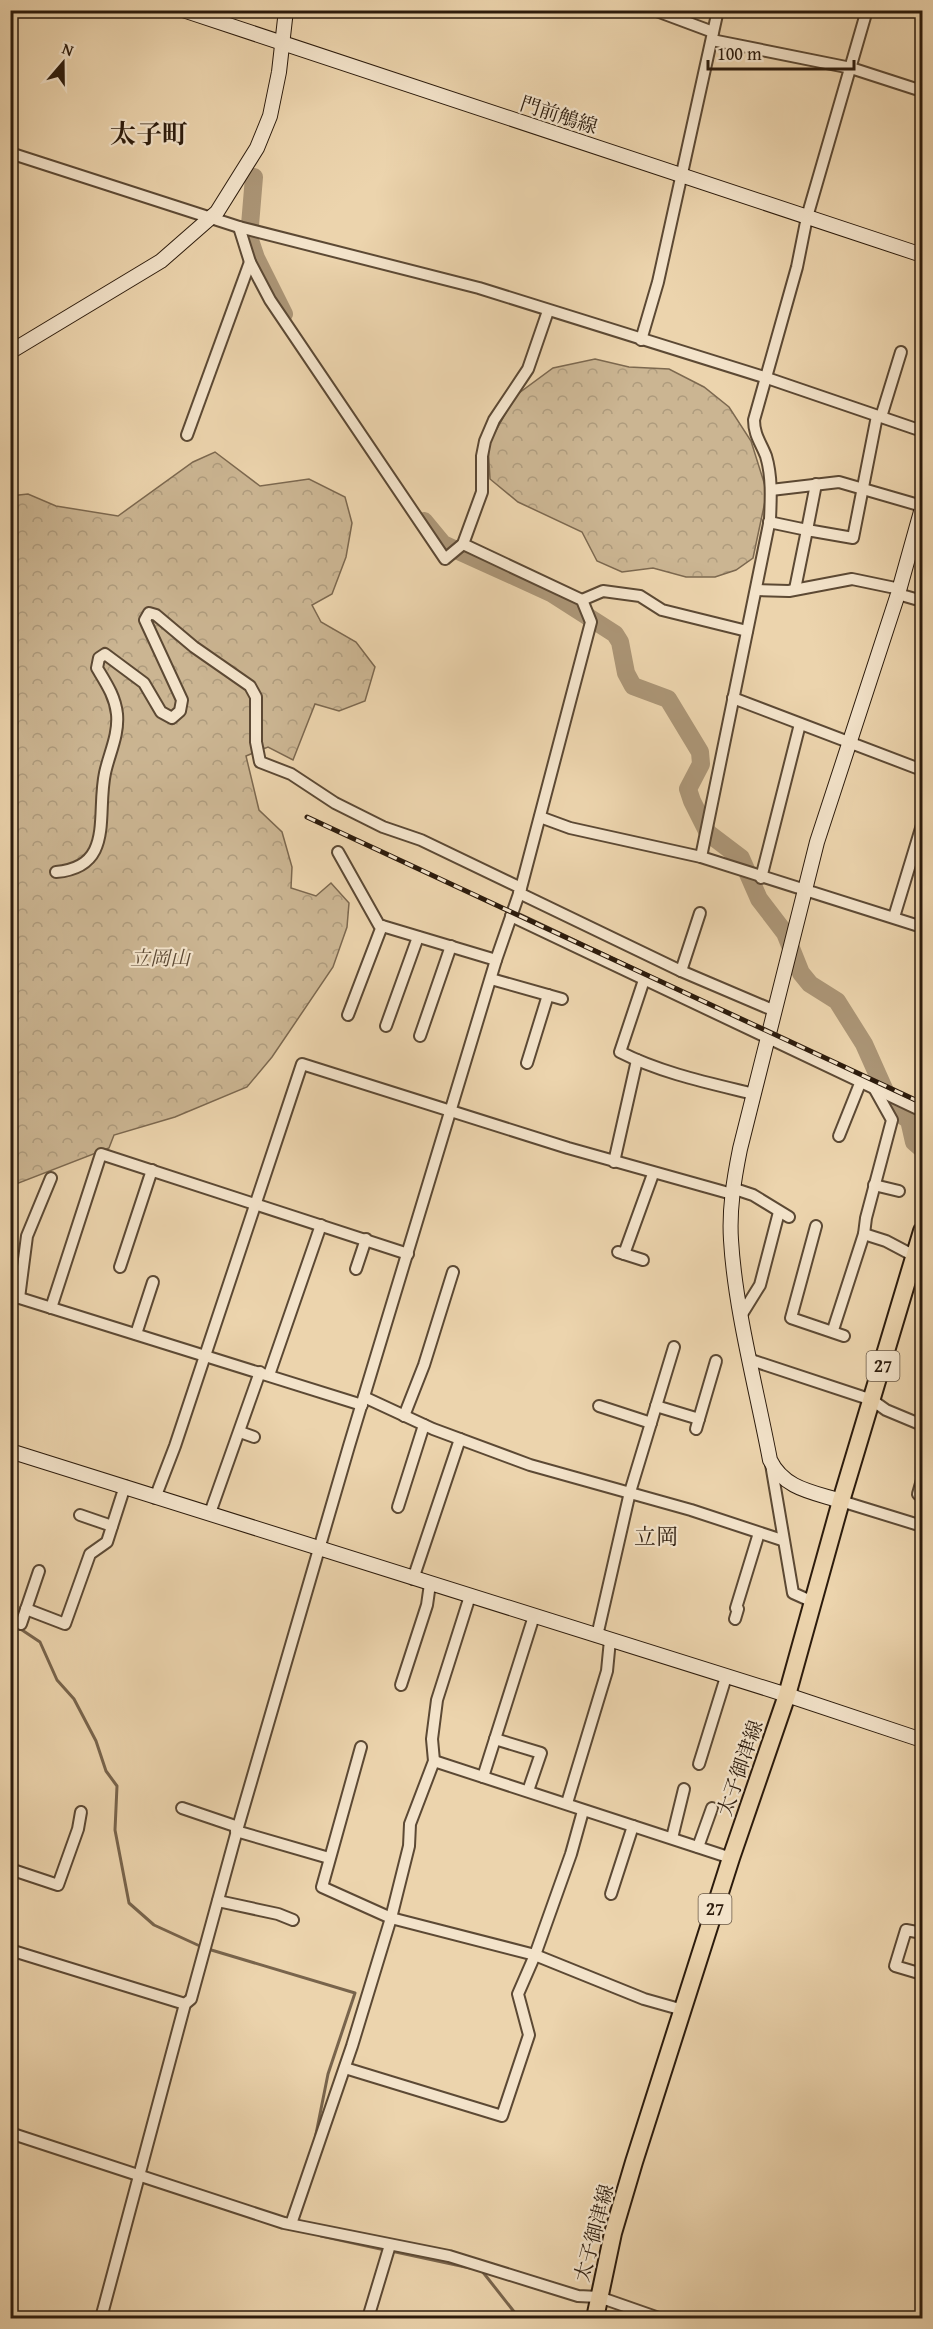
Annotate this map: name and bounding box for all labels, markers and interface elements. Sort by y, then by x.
north arrow [33,33,93,93]
scale bar [708,33,854,71]
text: N [59,36,78,62]
text: 100 m [717,40,762,67]
street label: 門前鵤線 [517,88,602,141]
district label: 太子町 [110,114,188,153]
park label: 立岡山 [130,943,192,972]
road number: 27 [866,1351,900,1381]
district label: 立岡 [634,1520,678,1552]
street label: 太子御津線 [710,1716,770,1820]
road number: 27 [698,1894,732,1924]
street label: 太子御津線 [567,2181,620,2285]

